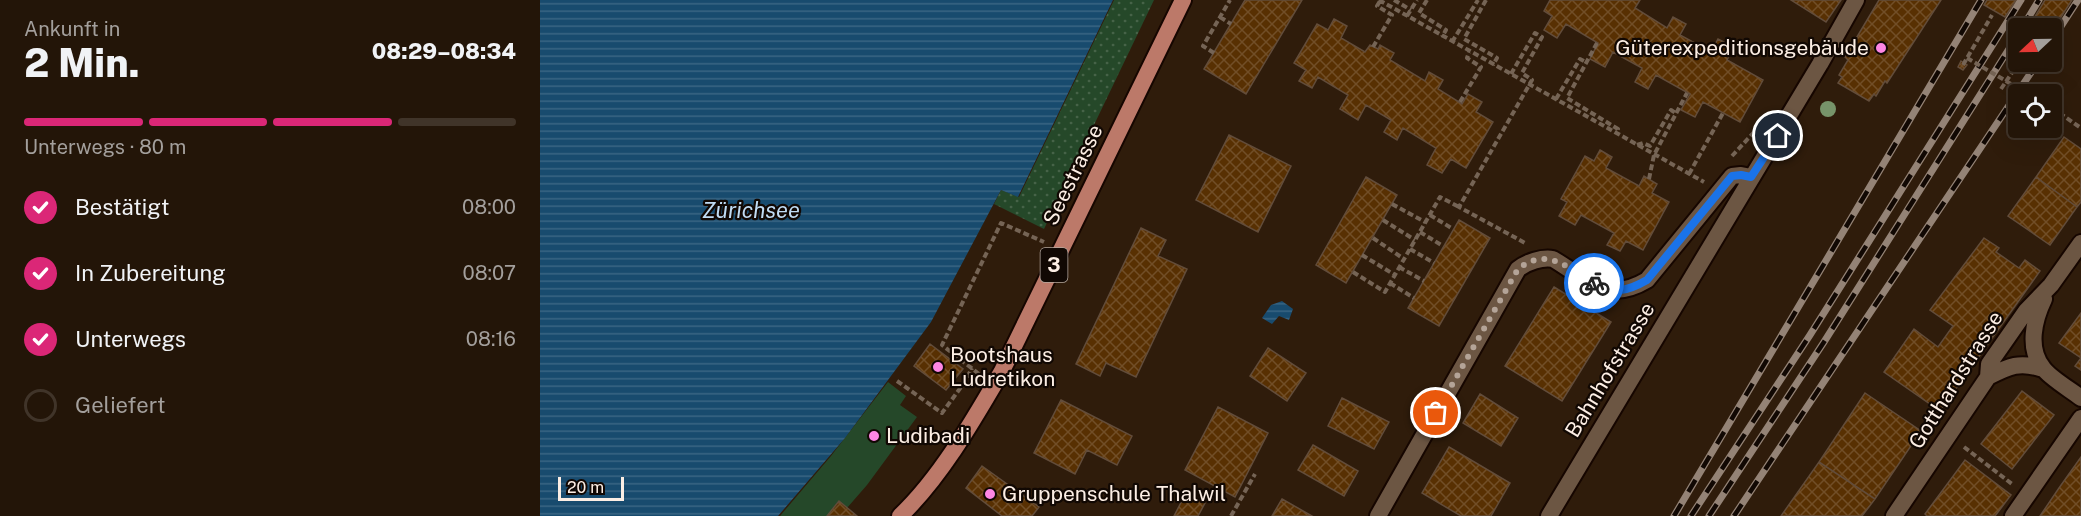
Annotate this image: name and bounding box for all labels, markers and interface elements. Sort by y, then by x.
text: Ankunft in [24,17,120,41]
north arrow [2008,18,2062,72]
map controls [2008,18,2062,138]
place label: Güterexpeditionsgebäude [1615,35,1869,60]
text: 08:29–08:34 [372,38,516,64]
text: 2 Min. [24,40,140,86]
marker: Güterexpeditionsgebäude [1874,41,1888,55]
button: locate [2008,84,2062,138]
pin [1752,110,1803,161]
icon: home [1761,119,1794,152]
street label: Seestrasse [1037,120,1108,229]
text: Unterwegs · 80 m [24,135,186,159]
icon: check [24,191,57,224]
text: Bestätigt [75,194,170,220]
text: 08:00 [462,195,516,219]
water label: Zürichsee [702,197,800,223]
road number: 3 [1040,248,1068,282]
courier [1564,253,1624,313]
icon: check [24,257,57,290]
text: In Zubereitung [75,260,226,286]
text: 08:07 [463,261,516,285]
icon: bike [1578,267,1611,300]
street label: Bahnhofstrasse [1560,298,1660,442]
street label: Gotthardstrasse [1903,306,2008,453]
icon: check [24,323,57,356]
text: Unterwegs [75,326,186,352]
text: 08:16 [466,327,516,351]
place label: Bootshaus Ludretikon [950,342,1055,391]
marker: Bootshaus Ludretikon [931,360,945,374]
pin [1410,387,1461,438]
text: Geliefert [75,392,165,418]
icon: bag [1419,396,1452,429]
place label: Ludibadi [886,423,970,448]
marker: Ludibadi [867,429,881,443]
scale bar [558,474,624,502]
text: 20 m [567,478,604,497]
place label: Gruppenschule Thalwil [1002,481,1226,506]
marker: Gruppenschule Thalwil [983,487,997,501]

